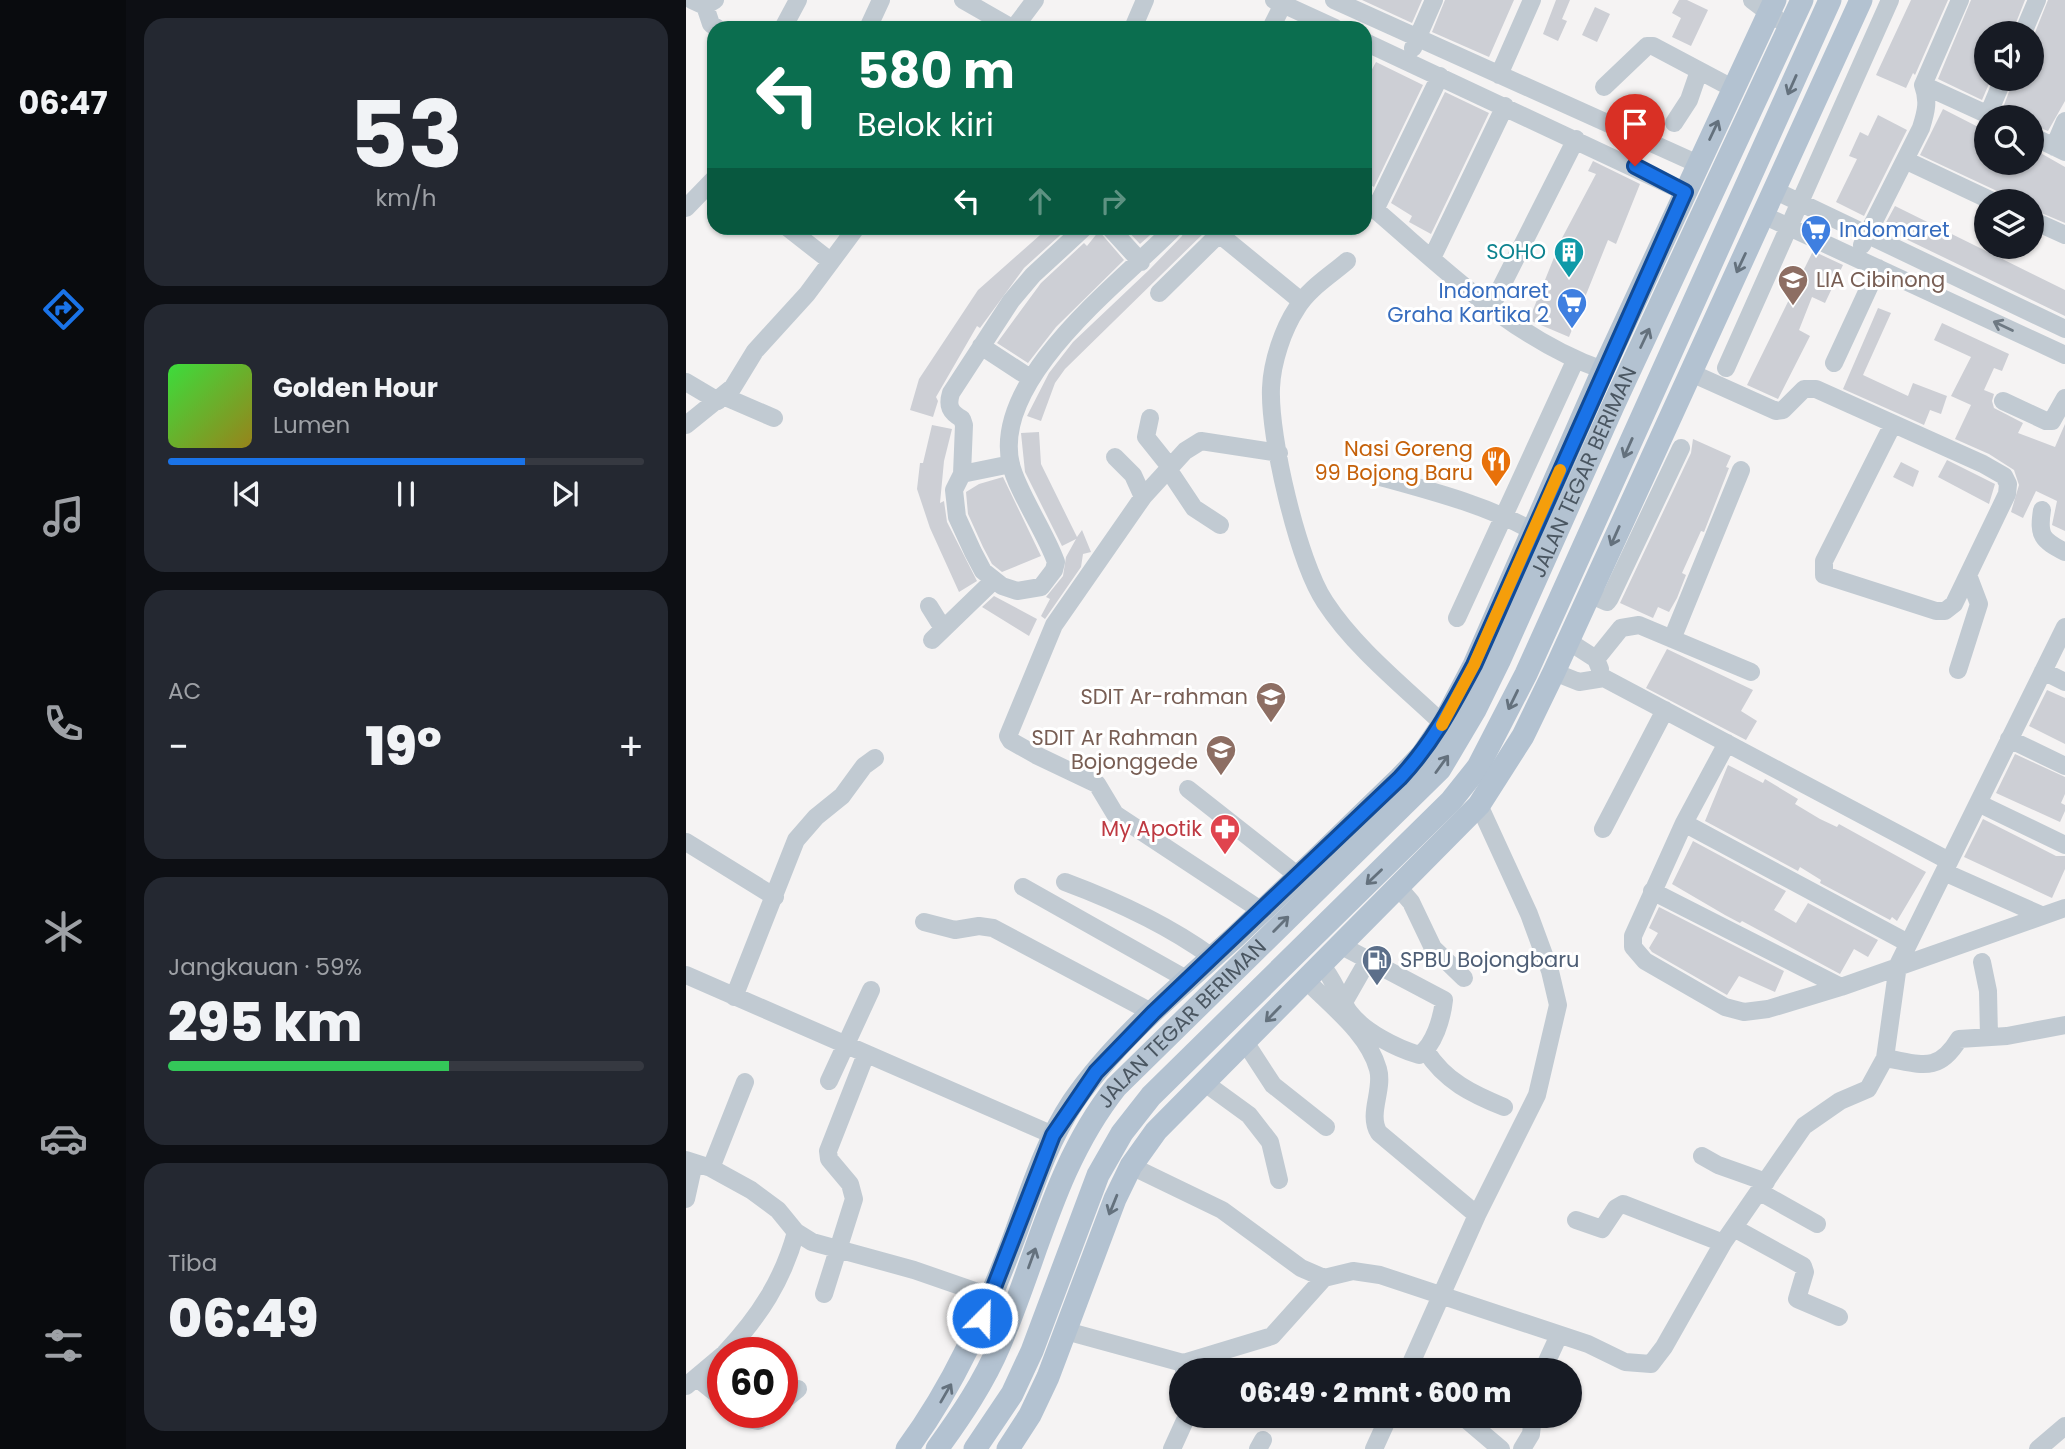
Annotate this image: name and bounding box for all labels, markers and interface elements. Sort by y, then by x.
map controls [1974,21,2044,259]
button: sound [1974,21,2044,91]
text: 580 m [857,37,1015,105]
icon: left [742,49,833,140]
text: 53 [349,71,463,199]
one-way arrow [1785,73,1798,95]
text: 06:47 [18,80,108,125]
pin [1605,94,1665,166]
text: Belok kiri [857,102,994,147]
icon: arrive [1616,105,1654,143]
button: search [1974,105,2044,175]
one-way arrow [1708,120,1722,141]
text: km/h [375,182,437,214]
icon: left [948,182,986,220]
icon: ahead [1021,182,1059,220]
icon: right [1094,182,1132,220]
button: layers [1974,189,2044,259]
supermarket icon: Indomaret [1799,213,1833,257]
place label: Indomaret [1839,215,1950,244]
building icon: SOHO [1552,235,1586,279]
place label: SOHO [1486,237,1546,266]
one-way arrow [1733,252,1746,273]
school or university icon: LIA Cibinong [1776,263,1810,307]
place label: LIA Cibinong [1816,265,1945,294]
place label: Indomaret Graha Kartika 2 [1387,276,1549,329]
icon: directions [39,285,88,334]
supermarket icon: Indomaret Graha Kartika 2 [1555,286,1589,330]
one-way arrow [1993,319,2014,333]
one-way arrow [1639,327,1652,349]
street label: JALAN TEGAR BERIMAN [1523,362,1643,582]
text: Golden Hour [273,370,438,406]
text: Lumen [273,409,350,441]
place label: Nasi Goreng 99 Bojong Baru [1314,434,1473,487]
one-way arrow [1621,437,1634,458]
restaurant icon: Nasi Goreng 99 Bojong Baru [1479,444,1513,488]
icon: previous [228,475,266,513]
icon: pause [387,475,425,513]
icon: next [546,475,584,513]
icon: music [39,492,88,541]
one-way arrow [1608,525,1621,546]
text: AC [168,675,201,707]
school or university icon: SDIT Ar-rahman [1254,680,1288,724]
place label: SDIT Ar-rahman [1080,682,1248,711]
one-way arrow [1506,689,1520,710]
icon: phone [39,699,88,748]
text: 19° [365,710,442,783]
text: − [168,720,189,773]
text: + [618,720,644,773]
place label: SDIT Ar Rahman Bojonggede [1031,723,1198,776]
school or university icon: SDIT Ar Rahman Bojonggede [1204,733,1238,777]
one-way arrow [1435,755,1450,774]
pharmacy icon: My Apotik [1208,812,1242,856]
place label: My Apotik [1101,814,1202,843]
one-way arrow [1366,868,1383,885]
icon: climate [39,907,88,956]
one-way arrow [1272,915,1289,932]
street label: JALAN TEGAR BERIMAN [1090,932,1272,1114]
fuel station icon: SPBU Bojongbaru [1360,943,1394,987]
place label: SPBU Bojongbaru [1400,945,1579,974]
text: Jangkauan · 59% [168,951,362,983]
text: 295 km [168,986,362,1059]
one-way arrow [1265,1005,1282,1022]
icon: car [39,1114,88,1163]
one-way arrow [1105,1193,1118,1215]
text: Tiba [168,1247,217,1279]
one-way arrow [1027,1247,1039,1269]
position arrow [945,1281,1019,1355]
text: 06:49 [168,1282,318,1355]
icon: filters [39,1321,88,1370]
speed limit sign: 60 [707,1337,798,1428]
text: 06:49 · 2 mnt · 600 m [1240,1375,1511,1411]
one-way arrow [939,1383,953,1403]

